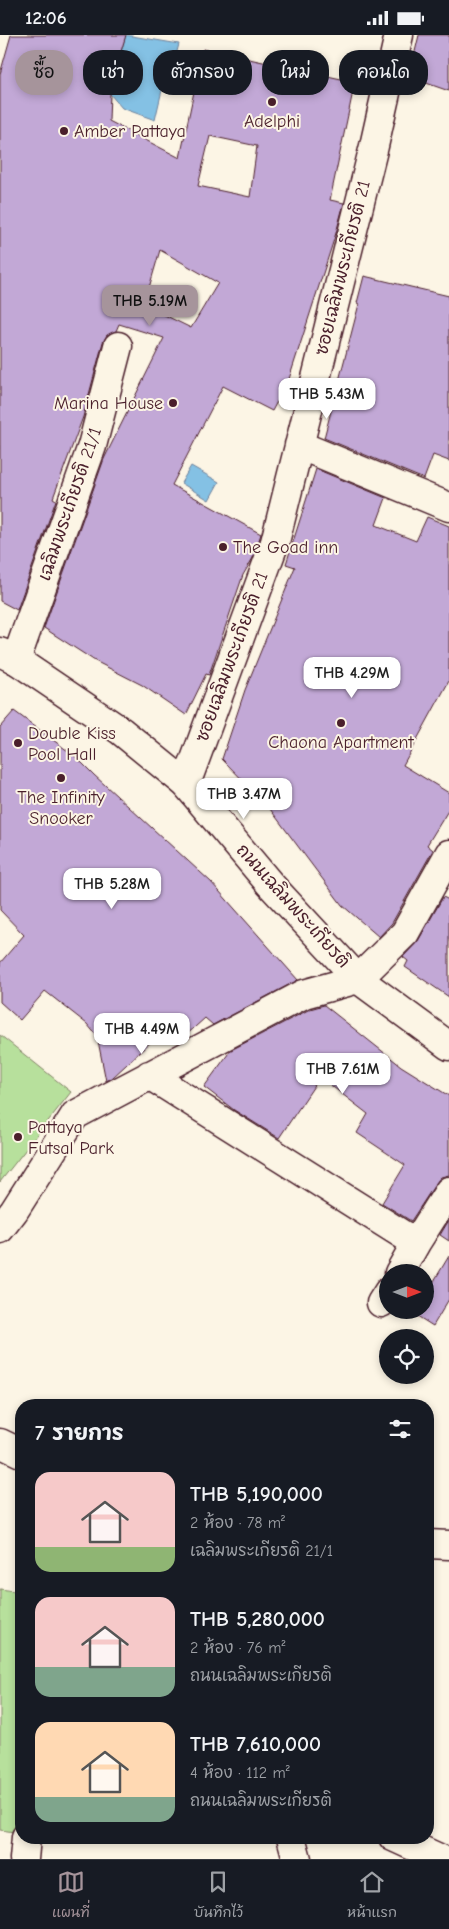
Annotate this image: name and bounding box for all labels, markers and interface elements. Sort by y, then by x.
text: 12:06 [25,7,67,29]
chip: ซื้อ [15,50,73,95]
chip: เช่า [83,50,143,95]
chip: ตัวกรอง [153,50,252,95]
chip: ใหม่ [262,50,329,95]
chip: คอนโด [339,50,428,95]
marker: Adelphi [266,96,278,108]
place label: Adelphi [244,111,300,132]
place label: Amber Pattaya [74,121,186,142]
marker: Amber Pattaya [58,125,70,137]
street label: ซอยเฉลิมพระเกียรติ 21 [309,178,375,358]
pin: THB 5.19M [93,285,207,327]
text: THB 5.19M [113,292,187,310]
pin: THB 5.43M [270,377,384,420]
text: THB 5.43M [290,385,364,403]
place label: Marina House [54,393,163,414]
marker: Marina House [167,397,179,409]
street label: เฉลิมพระเกียรติ 21/1 [32,424,106,584]
place label: The Goad inn [233,537,338,558]
marker: The Goad inn [217,541,229,553]
street label: ซอยเฉลิมพระเกียรติ 21 [190,568,273,745]
pin: THB 4.29M [295,657,409,699]
text: THB 4.29M [315,664,389,682]
marker: Chaona Apartment [335,717,347,729]
place label: Double Kiss Pool Hall [28,723,116,765]
place label: Chaona Apartment [268,732,415,753]
marker: Double Kiss Pool Hall [12,737,24,749]
marker: The Infinity Snooker [55,772,67,784]
pin: THB 3.47M [187,777,301,820]
text: THB 3.47M [207,785,281,803]
place label: The Infinity Snooker [17,787,106,829]
street label: ถนนเฉลิมพระเกียรติ [232,838,356,972]
pin: THB 5.28M [55,867,169,910]
text: THB 5.28M [74,875,150,893]
pin: THB 4.49M [85,1013,199,1055]
text: THB 4.49M [105,1020,179,1038]
pin: THB 7.61M [286,1053,400,1095]
text: THB 7.61M [307,1060,379,1078]
place label: Pattaya Futsal Park [28,1117,114,1159]
marker: Pattaya Futsal Park [12,1131,24,1143]
north arrow [379,1264,434,1319]
map controls [379,1264,434,1384]
button: locate [379,1329,434,1384]
icon: filters [386,1415,414,1443]
text: 7 รายการ [35,1421,124,1445]
text: THB 5,190,000 [190,1482,323,1506]
icon: home [75,1492,135,1552]
text: 2 ห้อง · 78 m² [190,1514,285,1532]
text: เฉลิมพระเกียรติ 21/1 [190,1542,333,1560]
text: THB 5,280,000 [190,1607,325,1631]
icon: home [75,1617,135,1677]
text: 2 ห้อง · 76 m² [190,1639,286,1657]
text: ถนนเฉลิมพระเกียรติ [190,1667,332,1685]
text: THB 7,610,000 [190,1732,321,1756]
icon: home [75,1742,135,1802]
text: 4 ห้อง · 112 m² [190,1764,290,1782]
text: ถนนเฉลิมพระเกียรติ [190,1792,332,1810]
tab: แผนที่ [52,1868,90,1922]
tab: บันทึกไว้ [194,1868,243,1922]
tab: หน้าแรก [347,1868,397,1922]

